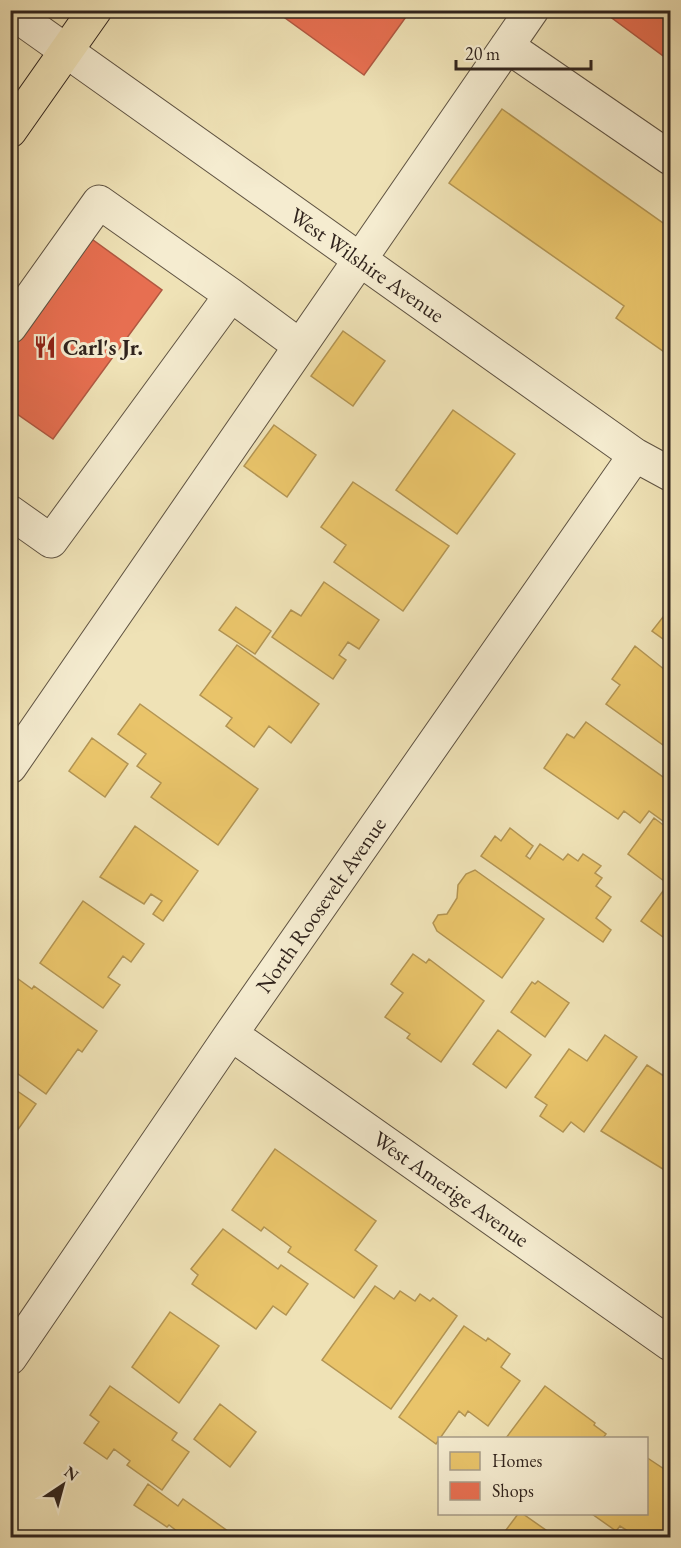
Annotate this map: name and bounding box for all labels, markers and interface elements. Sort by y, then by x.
scale bar [456,33,591,71]
text: 20 m [465,42,500,65]
street label: West Wilshire Avenue [284,201,450,329]
place label: Carl's Jr. [63,333,143,362]
restaurant icon: Carl's Jr. [32,334,58,360]
street label: North Roosevelt Avenue [249,811,393,999]
street label: West Amerige Avenue [367,1124,535,1254]
legend [438,1437,648,1515]
text: Homes [492,1449,543,1472]
north arrow [33,1455,93,1515]
text: N [60,1461,83,1486]
text: Shops [492,1479,534,1502]

